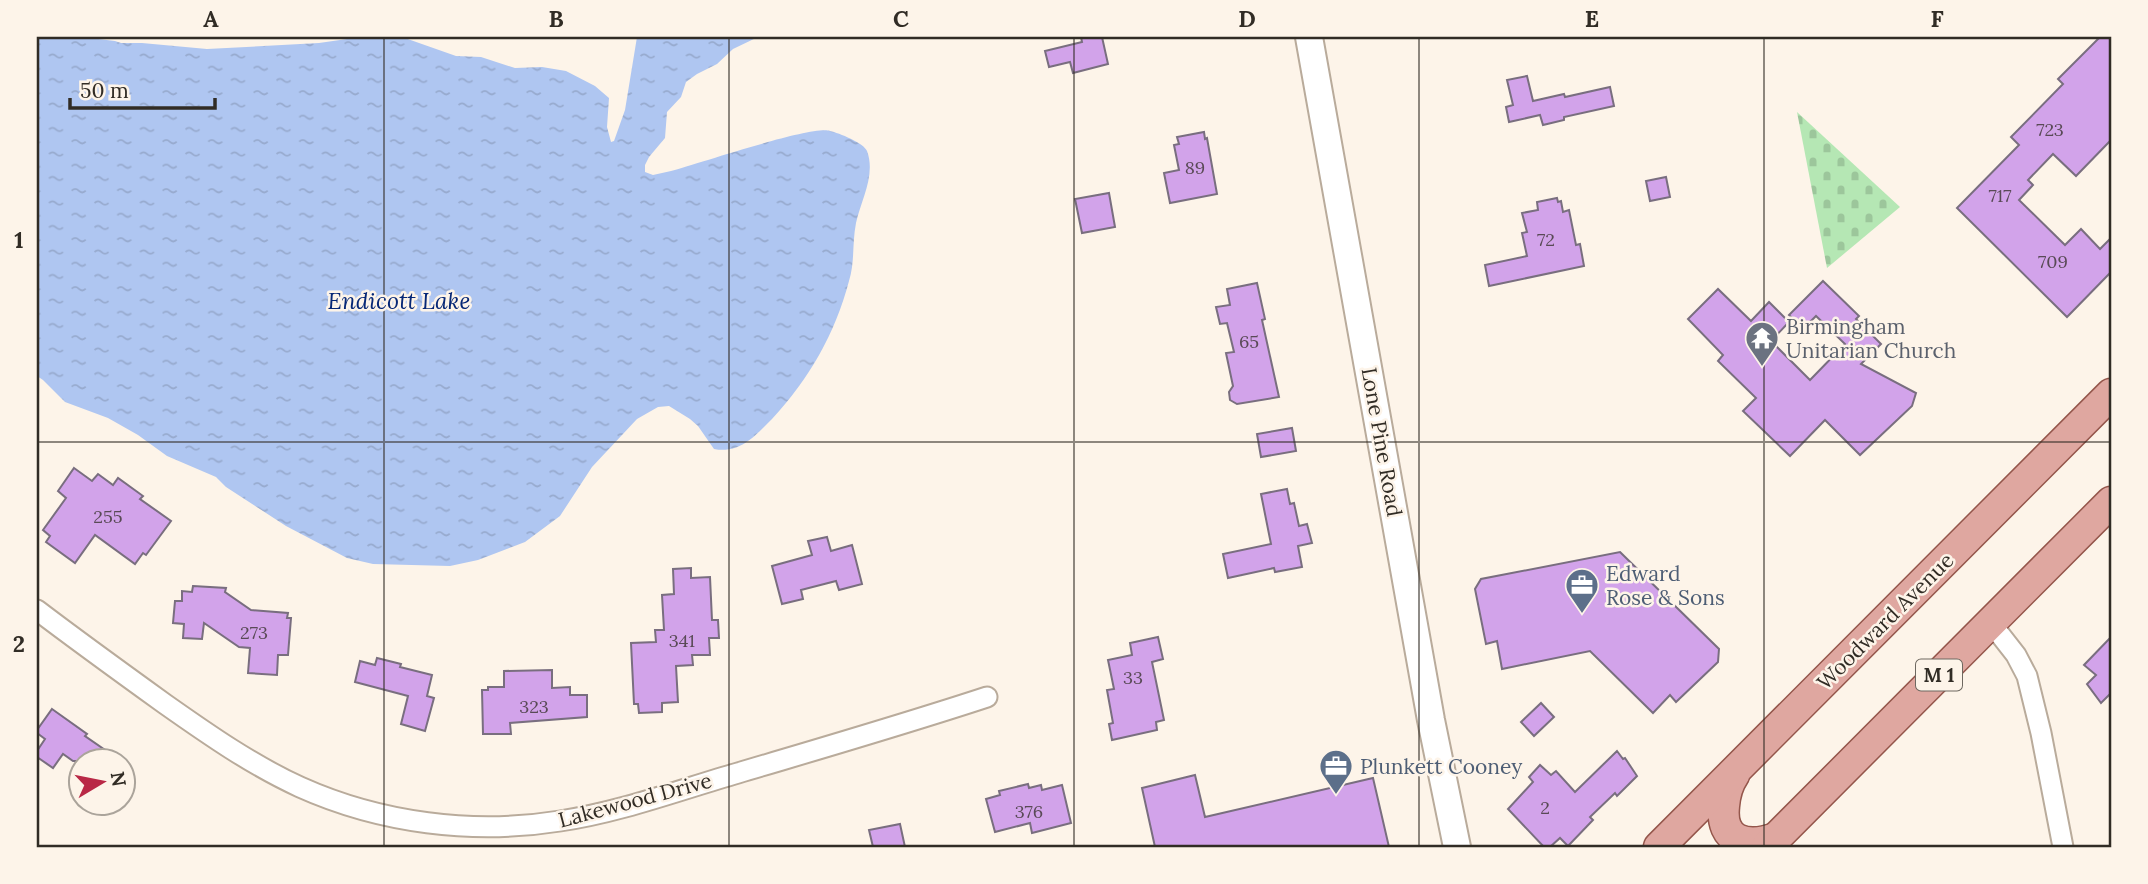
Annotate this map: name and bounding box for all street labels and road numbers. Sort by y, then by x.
street label: Lone Pine Road [1356,365,1408,519]
street label: Woodward Avenue [1811,547,1959,695]
road number: M 1 [1916,660,1962,690]
street label: Lakewood Drive [555,767,715,833]

